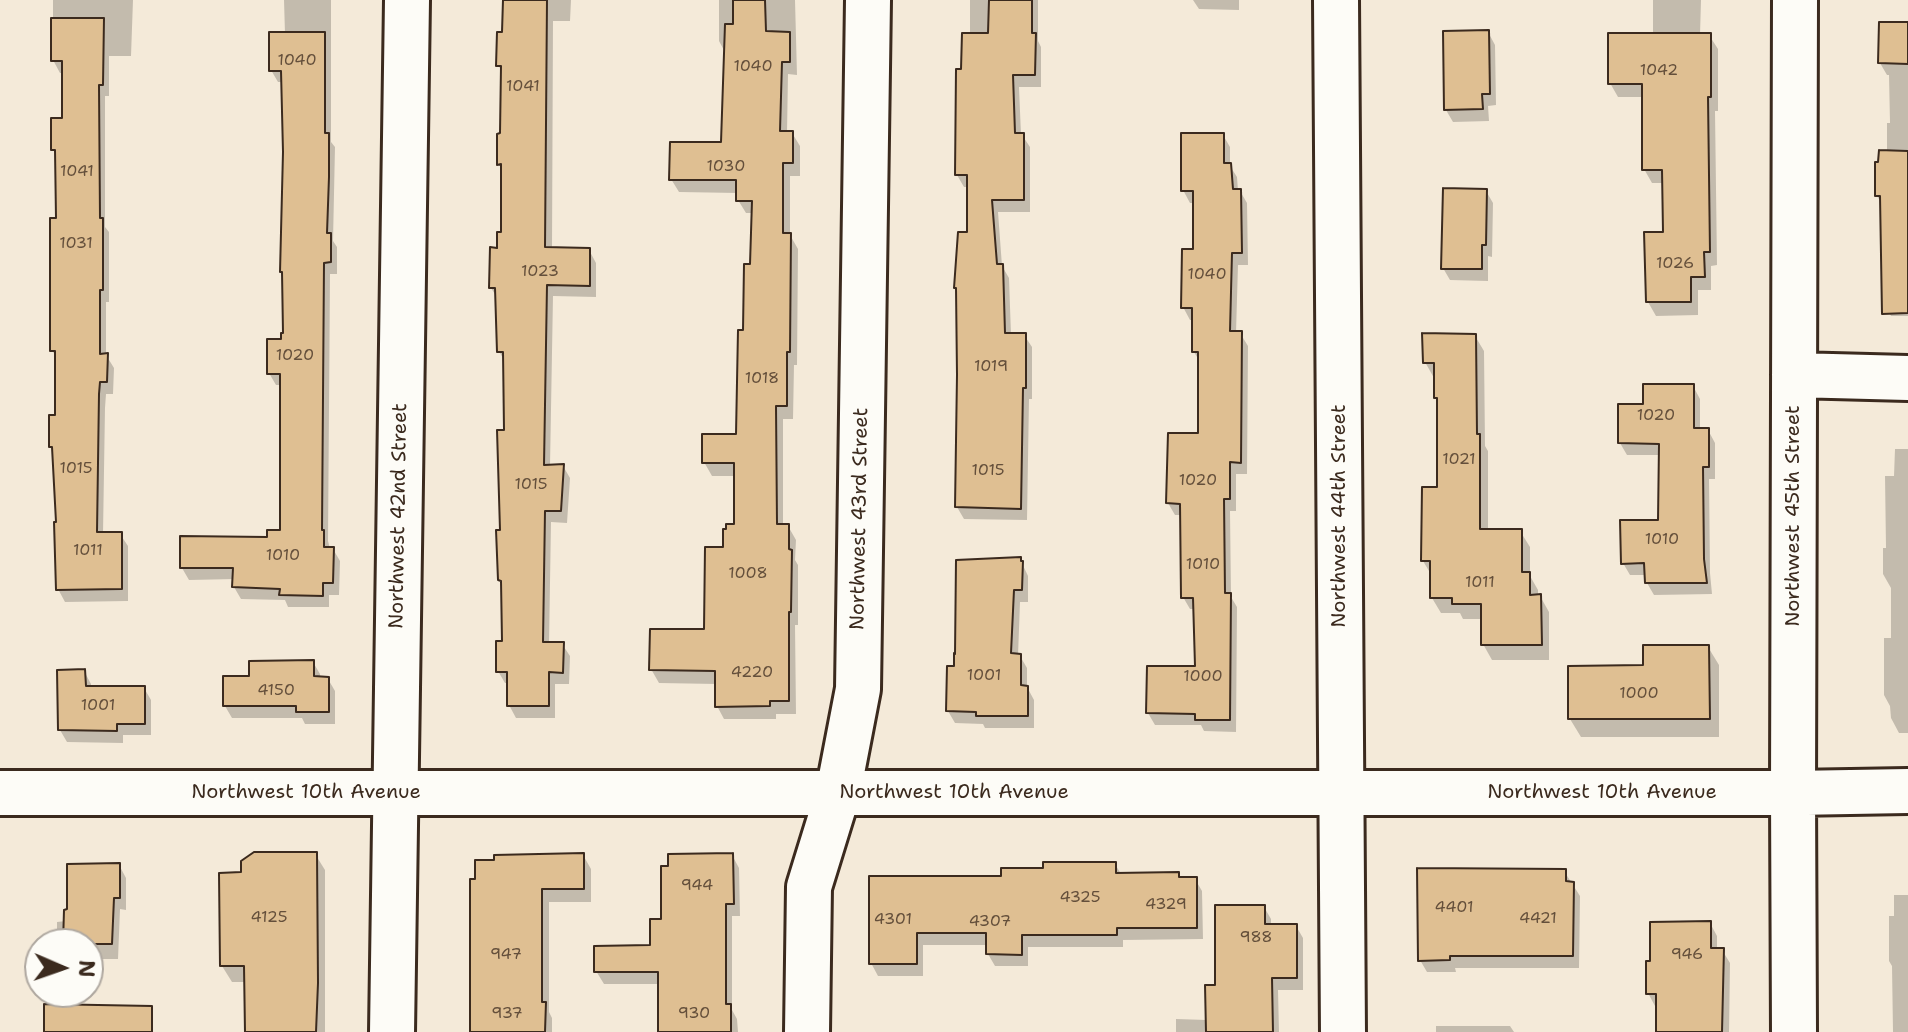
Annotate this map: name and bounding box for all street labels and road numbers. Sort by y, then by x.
street label: Northwest 42nd Street [385,403,413,629]
street label: Northwest 44th Street [1328,404,1352,628]
street label: Northwest 45th Street [1782,405,1806,627]
street label: Northwest 43rd Street [846,408,874,630]
street label: Northwest 10th Avenue [191,781,421,805]
street label: Northwest 10th Avenue [839,781,1069,805]
street label: Northwest 10th Avenue [1487,781,1717,805]

